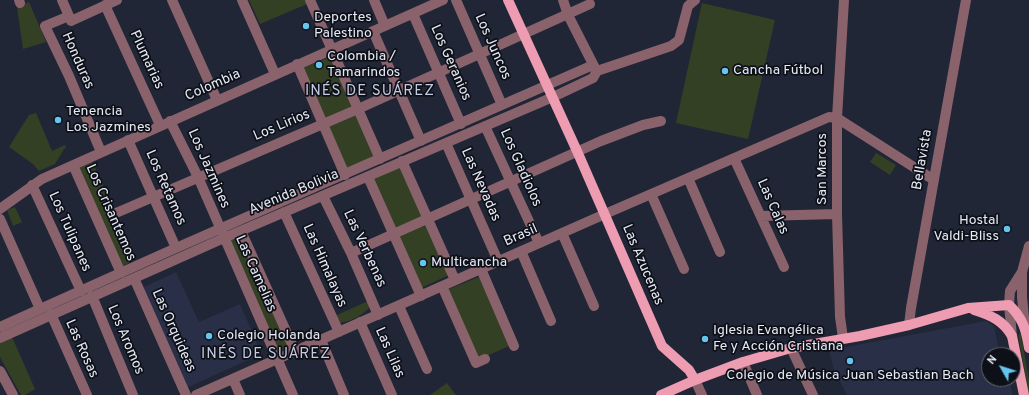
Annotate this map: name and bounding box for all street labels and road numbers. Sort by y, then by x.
street label: Los Juncos [470,11,514,83]
street label: Los Geranios [426,23,474,103]
street label: Plumarias [125,28,167,92]
street label: Honduras [57,30,97,92]
street label: Colombia [183,66,243,106]
street label: Los Lirios [251,107,313,145]
street label: Los Jazmines [183,127,233,211]
street label: Los Gladiolos [495,127,545,209]
street label: Bellavista [909,128,937,192]
street label: San Marcos [815,133,831,205]
street label: Las Nevadas [456,146,504,224]
street label: Los Retamos [141,148,189,228]
street label: Los Crisantemos [81,162,139,264]
street label: Avenida Bolivia [247,167,341,219]
street label: Las Calas [752,177,792,237]
street label: Los Tulipanes [44,189,94,275]
street label: Las Verbenas [339,208,389,290]
street label: Brasil [501,221,541,251]
street label: Las Himalayas [298,222,350,310]
street label: Las Azucenas [617,222,667,308]
street label: Las Camelias [231,233,279,315]
street label: Las Orquideas [147,287,199,375]
street label: Los Aromos [103,303,147,377]
street label: Las Rosas [61,317,101,381]
street label: Las Lilas [370,325,408,381]

